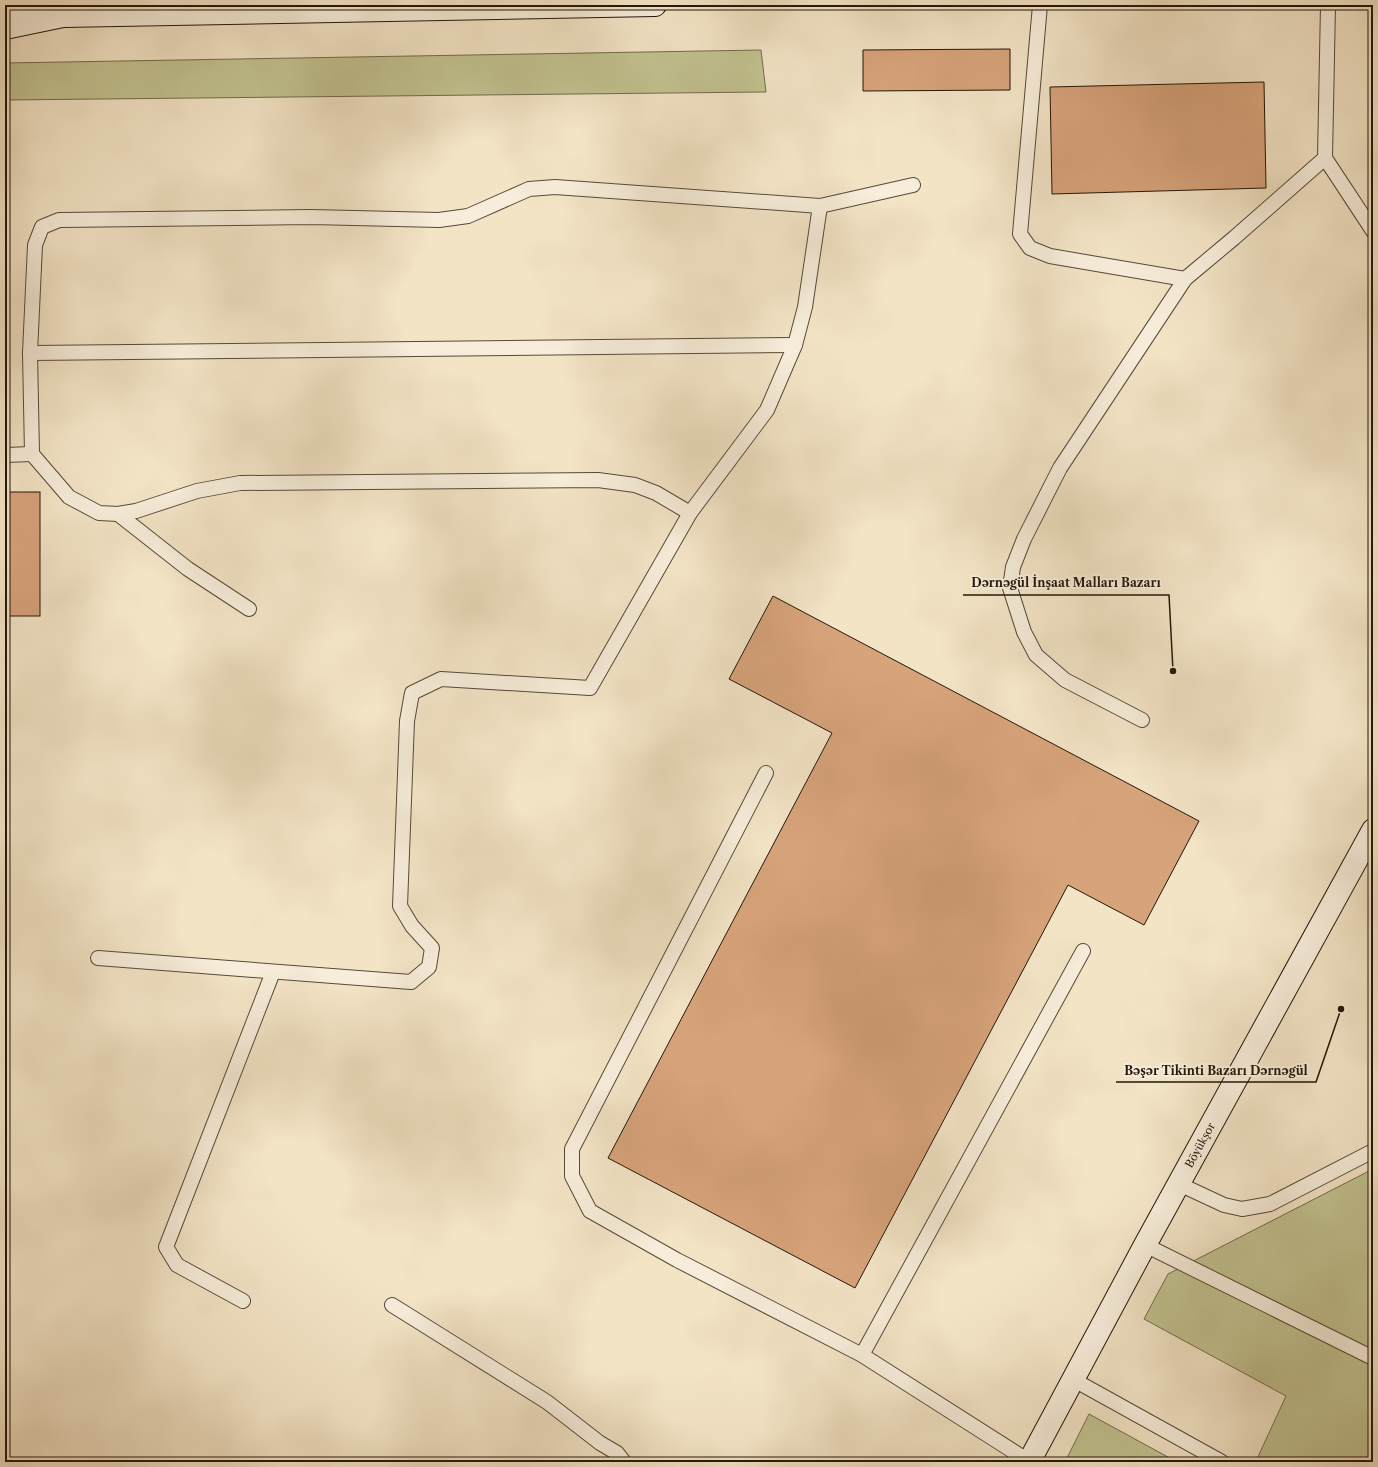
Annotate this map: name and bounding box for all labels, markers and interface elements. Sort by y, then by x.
callout: Dərnəgül İnşaat Malları Bazarı [963,571,1169,595]
text: Dərnəgül İnşaat Malları Bazarı [971,574,1161,590]
callout: Bəşər Tikinti Bazarı Dərnəgül [1116,1058,1316,1082]
text: Bəşər Tikinti Bazarı Dərnəgül [1124,1063,1308,1078]
street label: Böyükşor [1182,1120,1218,1170]

